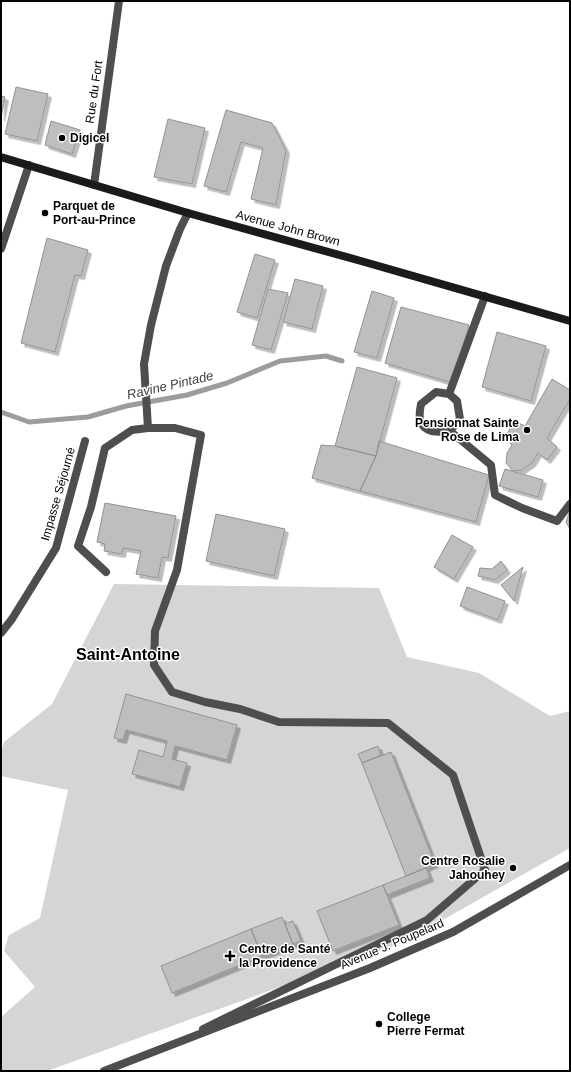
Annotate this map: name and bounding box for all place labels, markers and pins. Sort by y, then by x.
place label: Digicel [70,131,109,145]
marker: Digicel [57,133,67,143]
place label: Parquet de Port-au-Prince [53,199,136,227]
marker: Parquet de Port-au-Prince [40,208,50,218]
place label: Pensionnat Sainte Rose de Lima [415,416,519,444]
marker: Pensionnat Sainte Rose de Lima [522,425,532,435]
place label: Centre Rosalie Jahouhey [421,854,505,882]
marker: Centre Rosalie Jahouhey [508,863,518,873]
place label: Centre de Santé la Providence [239,942,331,970]
marker: Centre de Santé la Providence [224,950,236,962]
place label: College Pierre Fermat [387,1010,464,1038]
marker: College Pierre Fermat [374,1019,384,1029]

